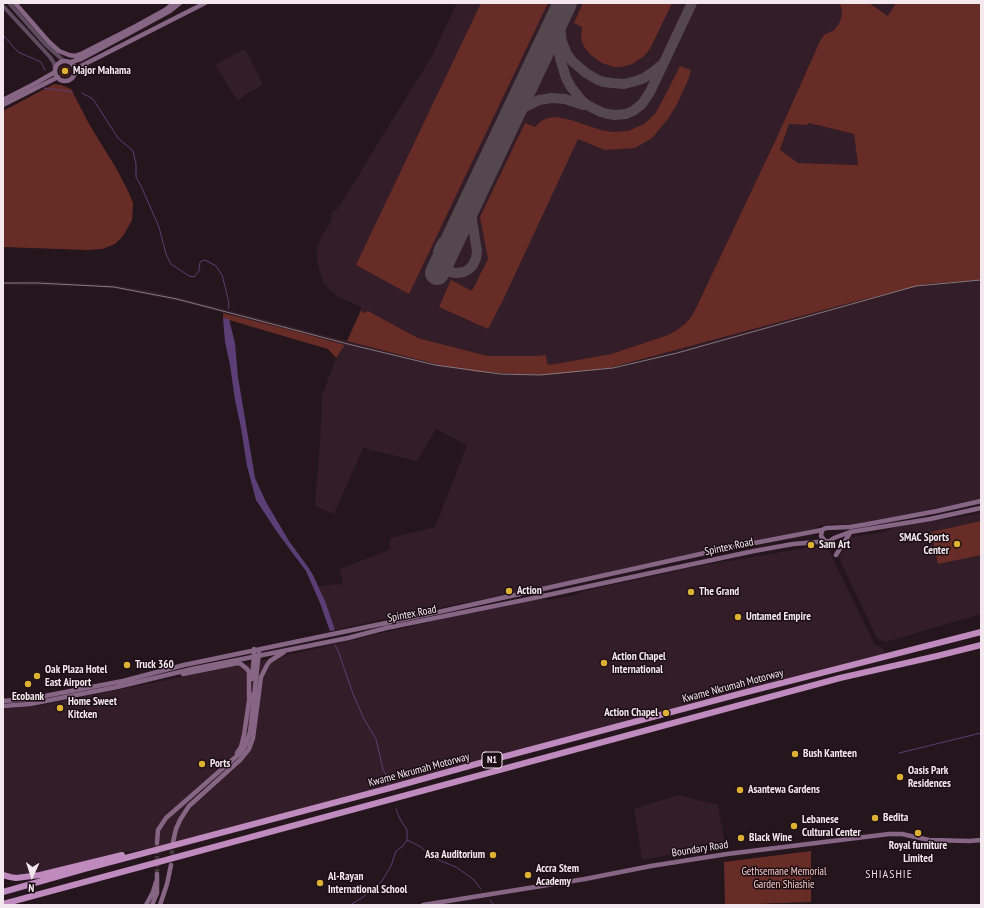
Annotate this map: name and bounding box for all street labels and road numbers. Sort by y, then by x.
street label: Spintex Road [703,535,755,559]
street label: Spintex Road [386,603,438,625]
street label: Kwame Nkrumah Motorway [681,666,785,706]
street label: Kwame Nkrumah Motorway [367,750,471,790]
road number: N1 [482,752,502,768]
street label: Boundary Road [671,838,729,860]

